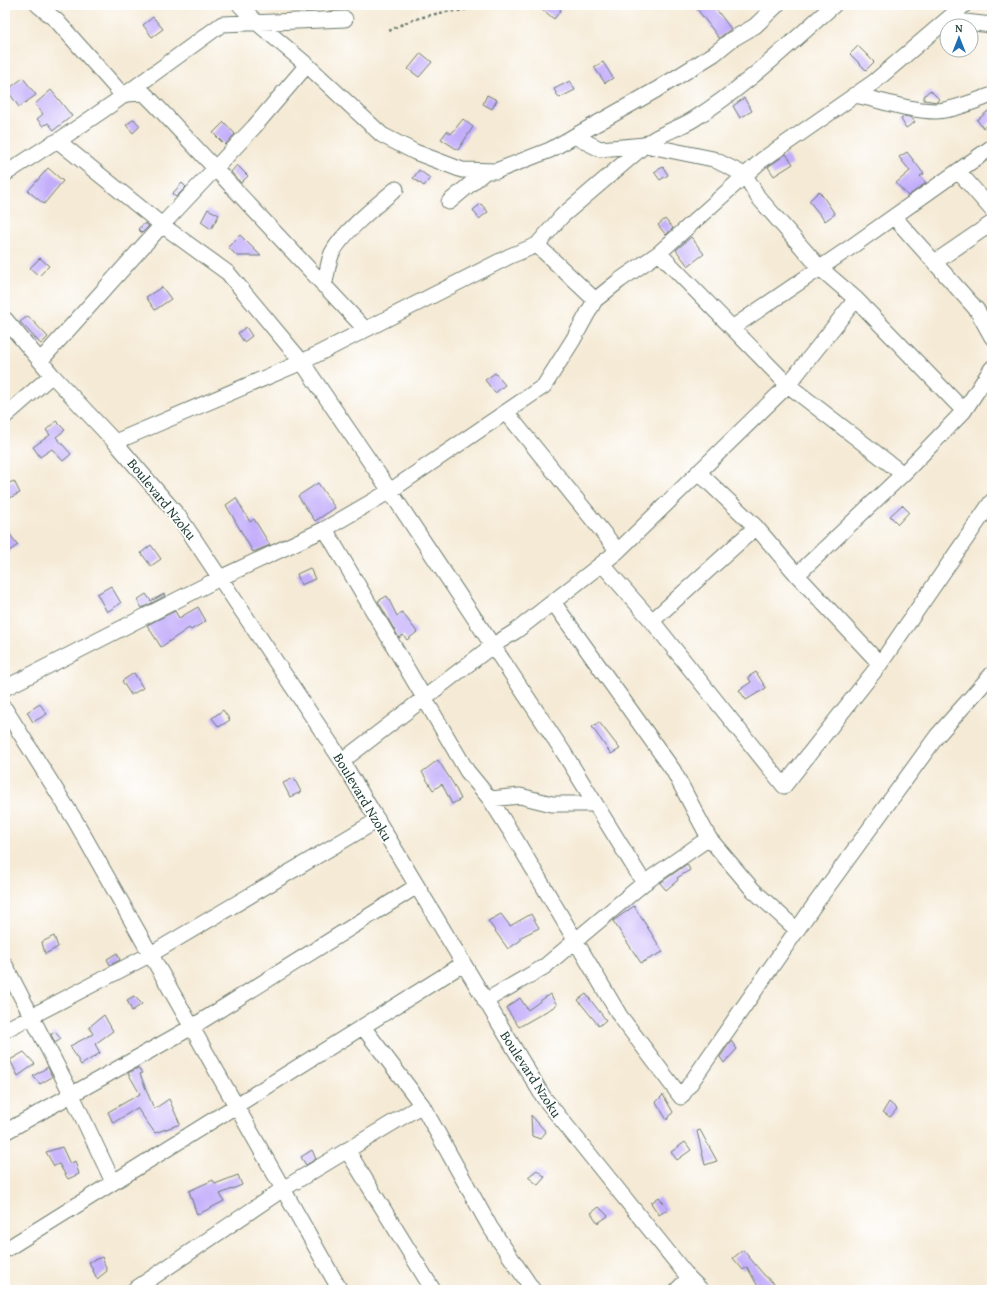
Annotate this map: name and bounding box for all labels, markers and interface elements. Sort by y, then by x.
north arrow [939,18,979,58]
text: N [955,20,963,36]
street label: Boulevard Nzoku [123,454,201,544]
street label: Boulevard Nzoku [329,749,397,845]
street label: Boulevard Nzoku [495,1027,567,1122]

